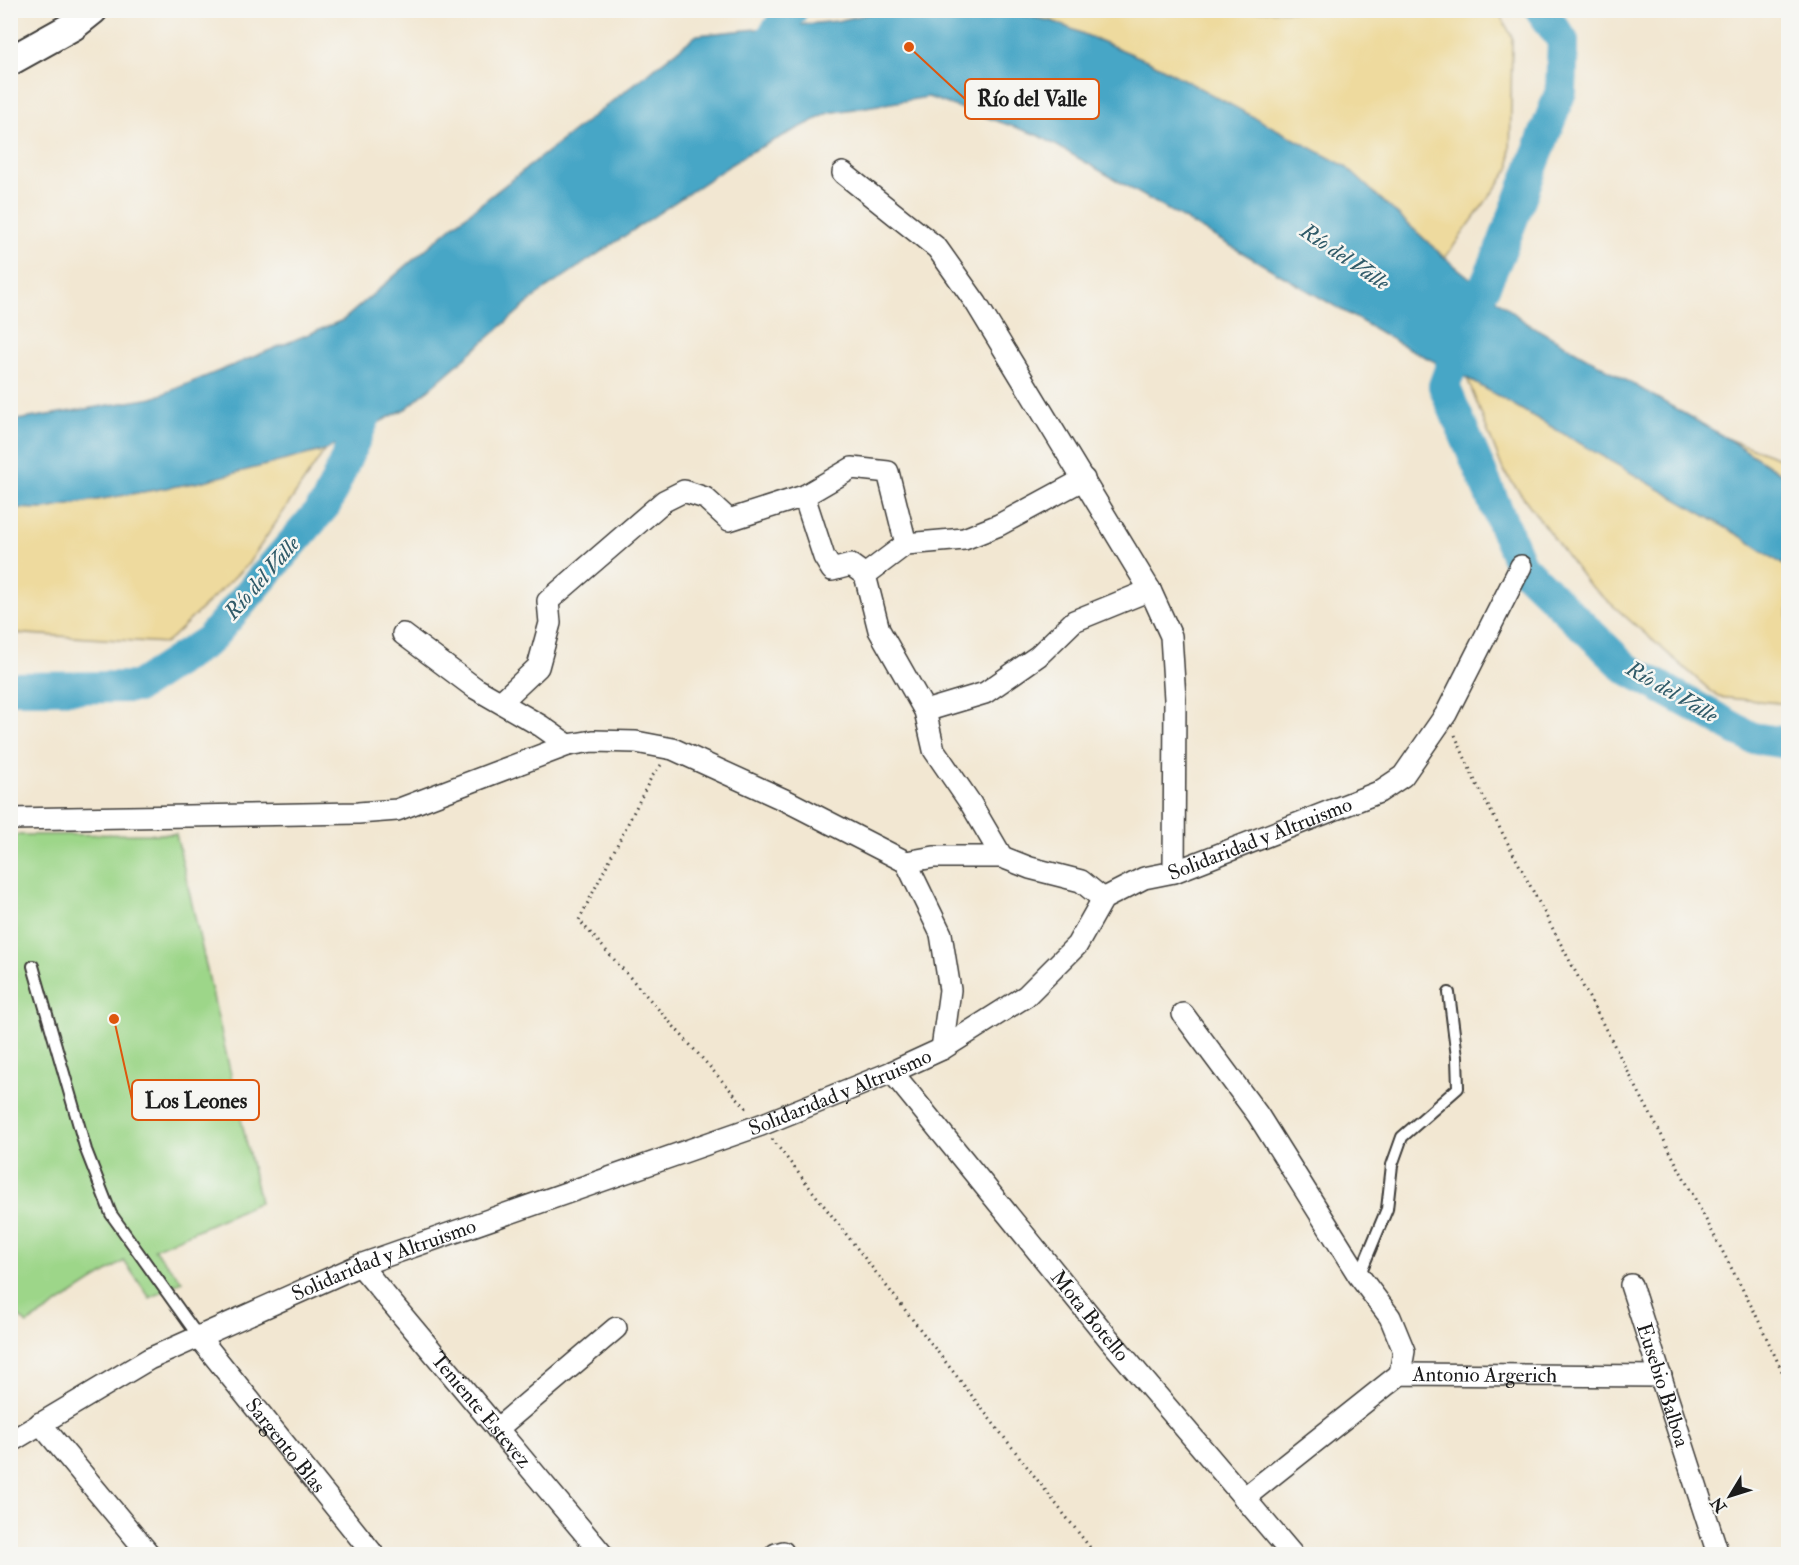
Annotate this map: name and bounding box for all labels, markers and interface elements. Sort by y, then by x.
callout: Río del Valle [965,79,1099,119]
text: Río del Valle [977,85,1088,113]
water label: Río del Valle [1294,217,1395,297]
water label: Río del Valle [218,530,306,626]
water label: Río del Valle [1620,654,1723,730]
street label: Solidaridad y Altruismo [1164,790,1356,887]
street label: Solidaridad y Altruismo [745,1042,936,1142]
callout: Los Leones [132,1080,259,1120]
text: Los Leones [145,1087,248,1115]
street label: Solidaridad y Altruismo [287,1212,480,1307]
street label: Mota Botello [1045,1264,1136,1367]
street label: Eusebio Balboa [1631,1319,1696,1451]
street label: Teniente Estevez [425,1346,538,1474]
street label: Antonio Argerich [1411,1361,1557,1389]
street label: Sargento Blas [239,1392,332,1498]
north arrow [1700,1466,1760,1526]
text: N [1706,1492,1732,1517]

